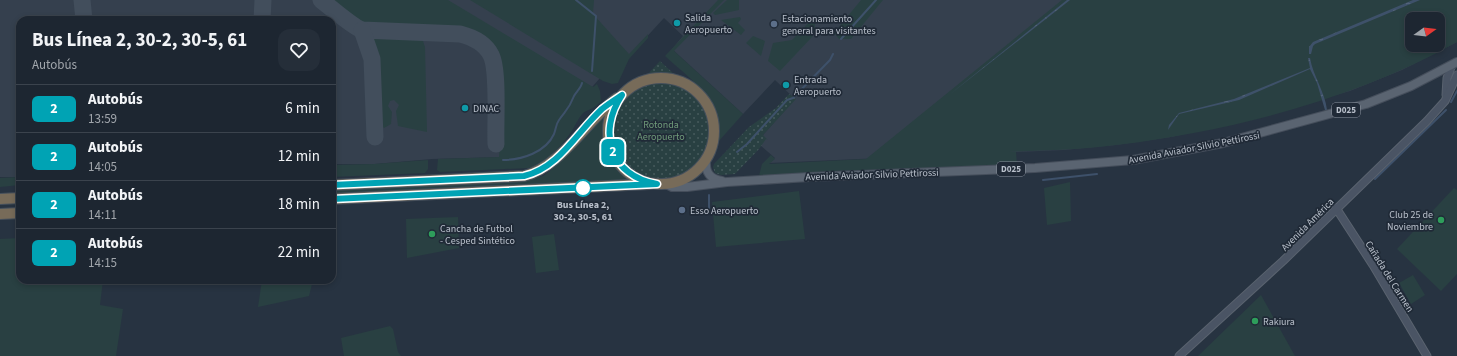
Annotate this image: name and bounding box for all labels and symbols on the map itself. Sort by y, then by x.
place label: Salida Aeropuerto [685,11,732,37]
place label: Estacionamiento general para visitantes [782,12,876,38]
north arrow [1405,12,1445,52]
marker: Salida Aeropuerto [672,18,682,28]
marker: Estacionamiento general para visitantes [769,19,779,29]
place label: Entrada Aeropuerto [794,73,841,99]
marker: Entrada Aeropuerto [781,80,791,90]
place label: DINAC [473,102,500,116]
marker: DINAC [460,103,470,113]
road number: D025 [1332,103,1360,117]
park label: Rotonda Aeropuerto [637,118,685,144]
street label: Avenida Aviador Silvio Pettirossi [1127,128,1261,168]
line badge: 2 [600,139,626,165]
road number: D025 [997,162,1025,176]
street label: Avenida Aviador Silvio Pettirossi [805,166,939,184]
marker: Bus Línea 2, 30-2, 30-5, 61 [574,179,592,197]
street label: Avenida América [1278,195,1337,254]
place label: Bus Línea 2, 30-2, 30-5, 61 [554,198,612,224]
place label: Esso Aeropuerto [690,204,758,218]
marker: Esso Aeropuerto [677,205,687,215]
place label: Club 25 de Noviembre [1387,208,1433,234]
marker: Club 25 de Noviembre [1436,215,1446,225]
place label: Cancha de Futbol - Cesped Sintético [440,222,515,248]
marker: Cancha de Futbol - Cesped Sintético [427,229,437,239]
street label: Cañada del Carmen [1362,238,1417,315]
place label: Rakiura [1263,315,1295,329]
marker: Rakiura [1250,316,1260,326]

